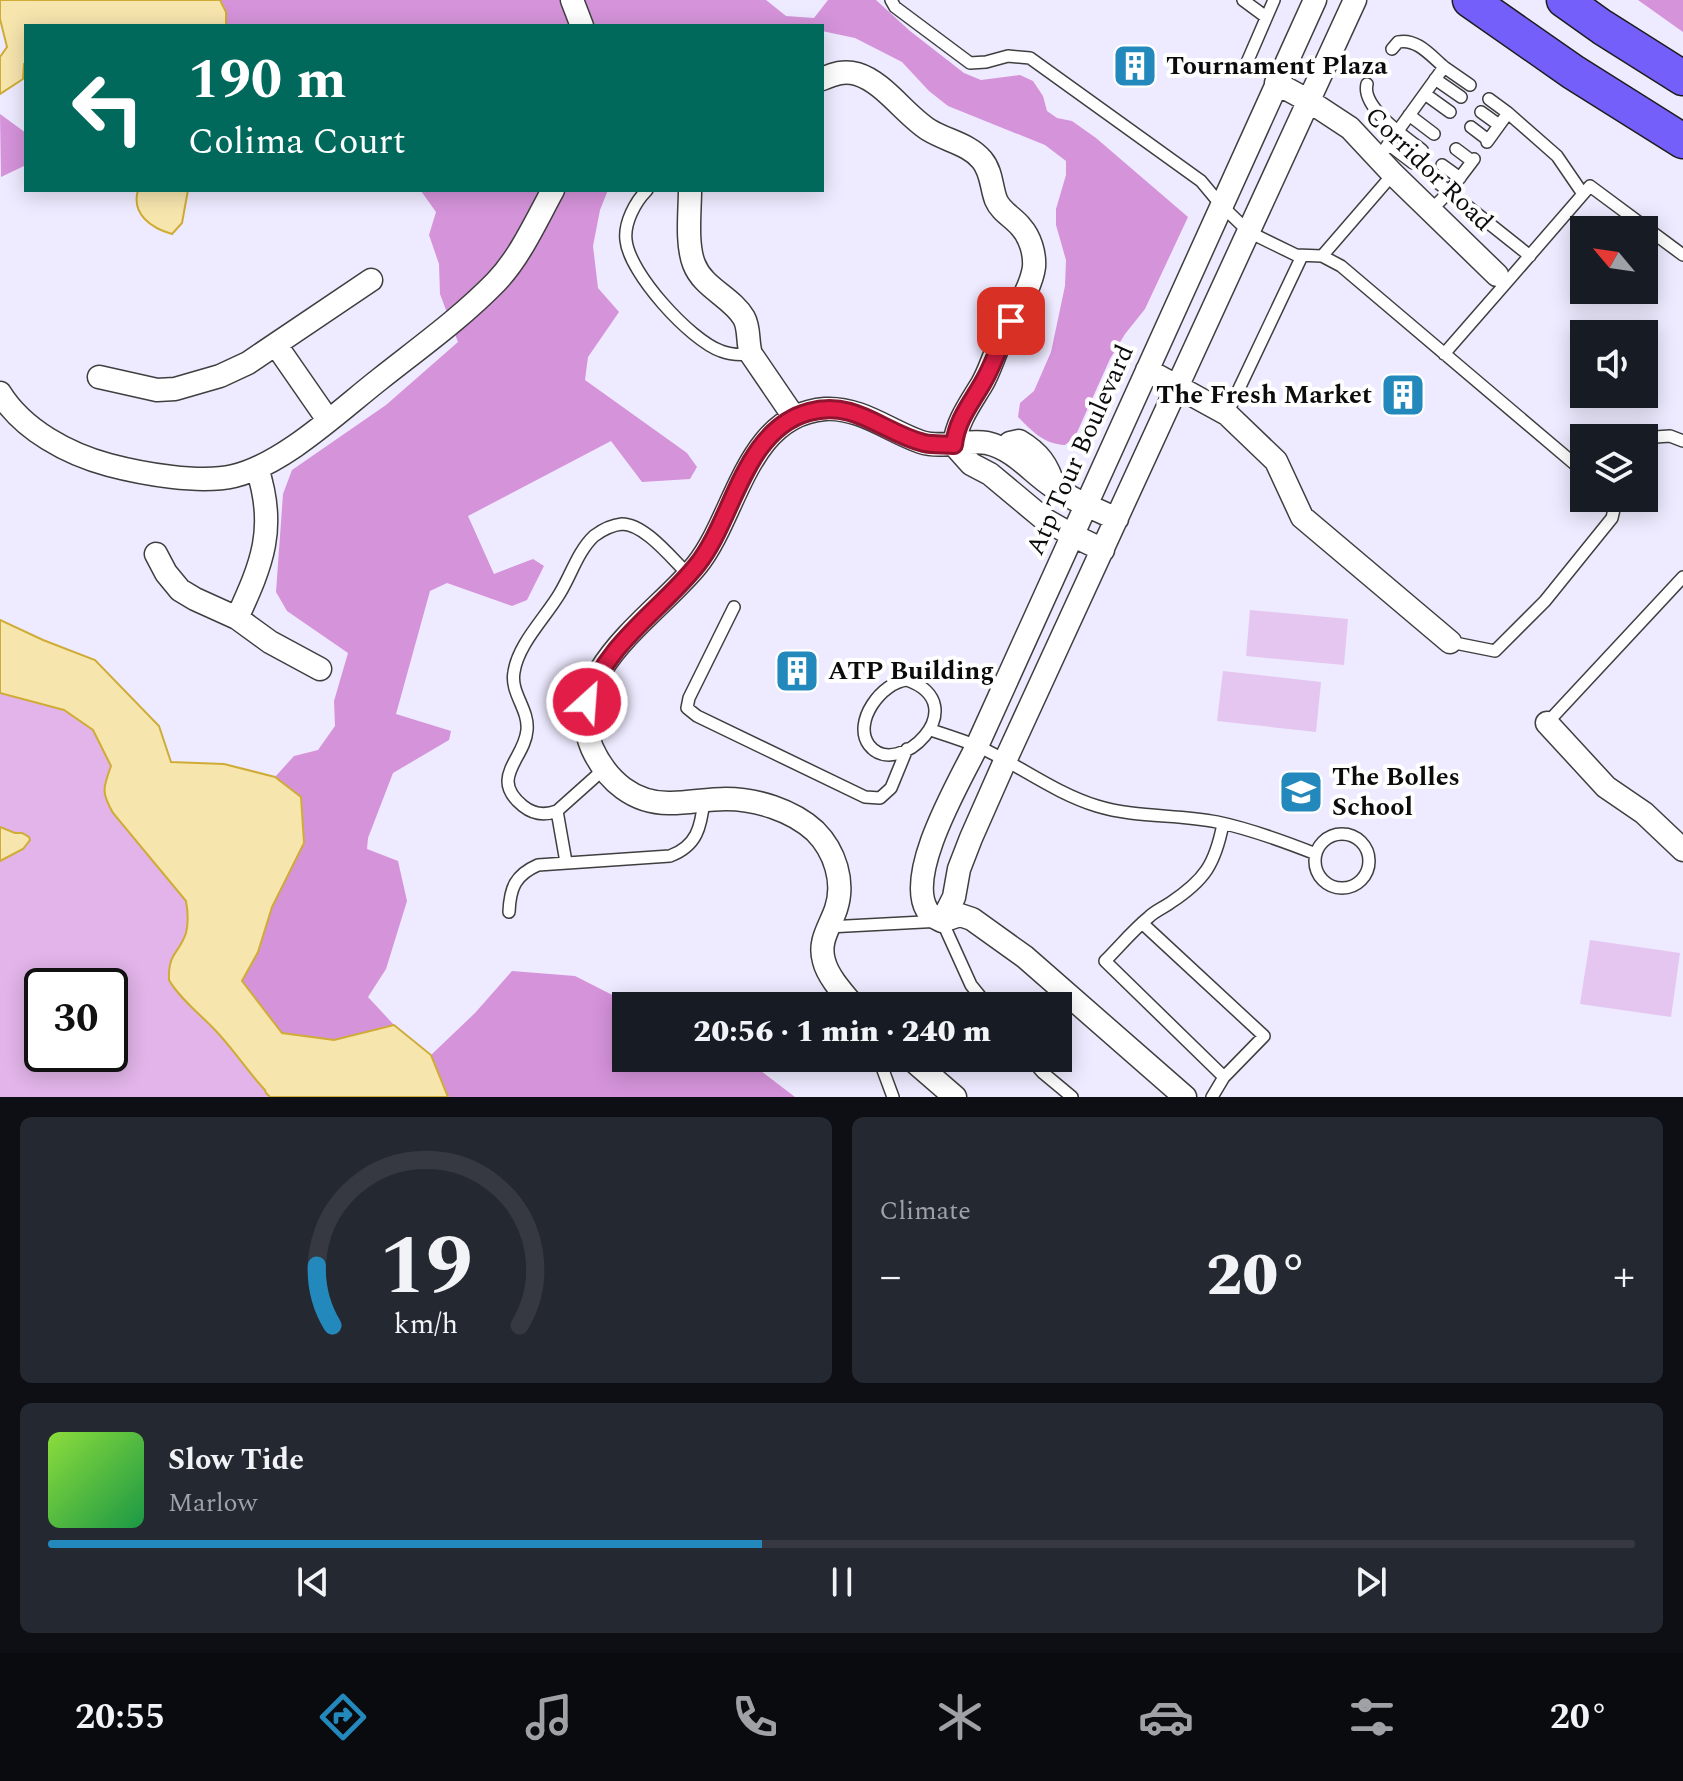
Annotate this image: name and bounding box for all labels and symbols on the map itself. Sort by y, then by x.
building icon: Tournament Plaza [1111,42,1159,90]
place label: Tournament Plaza [1166,46,1388,86]
street label: Corridor Road [1356,97,1502,241]
north arrow [1570,216,1658,304]
pin [977,287,1045,355]
street label: Atp Tour Boulevard [1015,338,1145,562]
building icon: The Fresh Market [1379,371,1427,419]
place label: The Fresh Market [1156,375,1372,415]
building icon: ATP Building [773,647,821,695]
place label: ATP Building [828,651,994,691]
position arrow [545,660,629,744]
place label: The Bolles School [1332,757,1460,827]
school or university icon: The Bolles School [1277,768,1325,816]
speed limit sign: 30 [24,968,128,1072]

